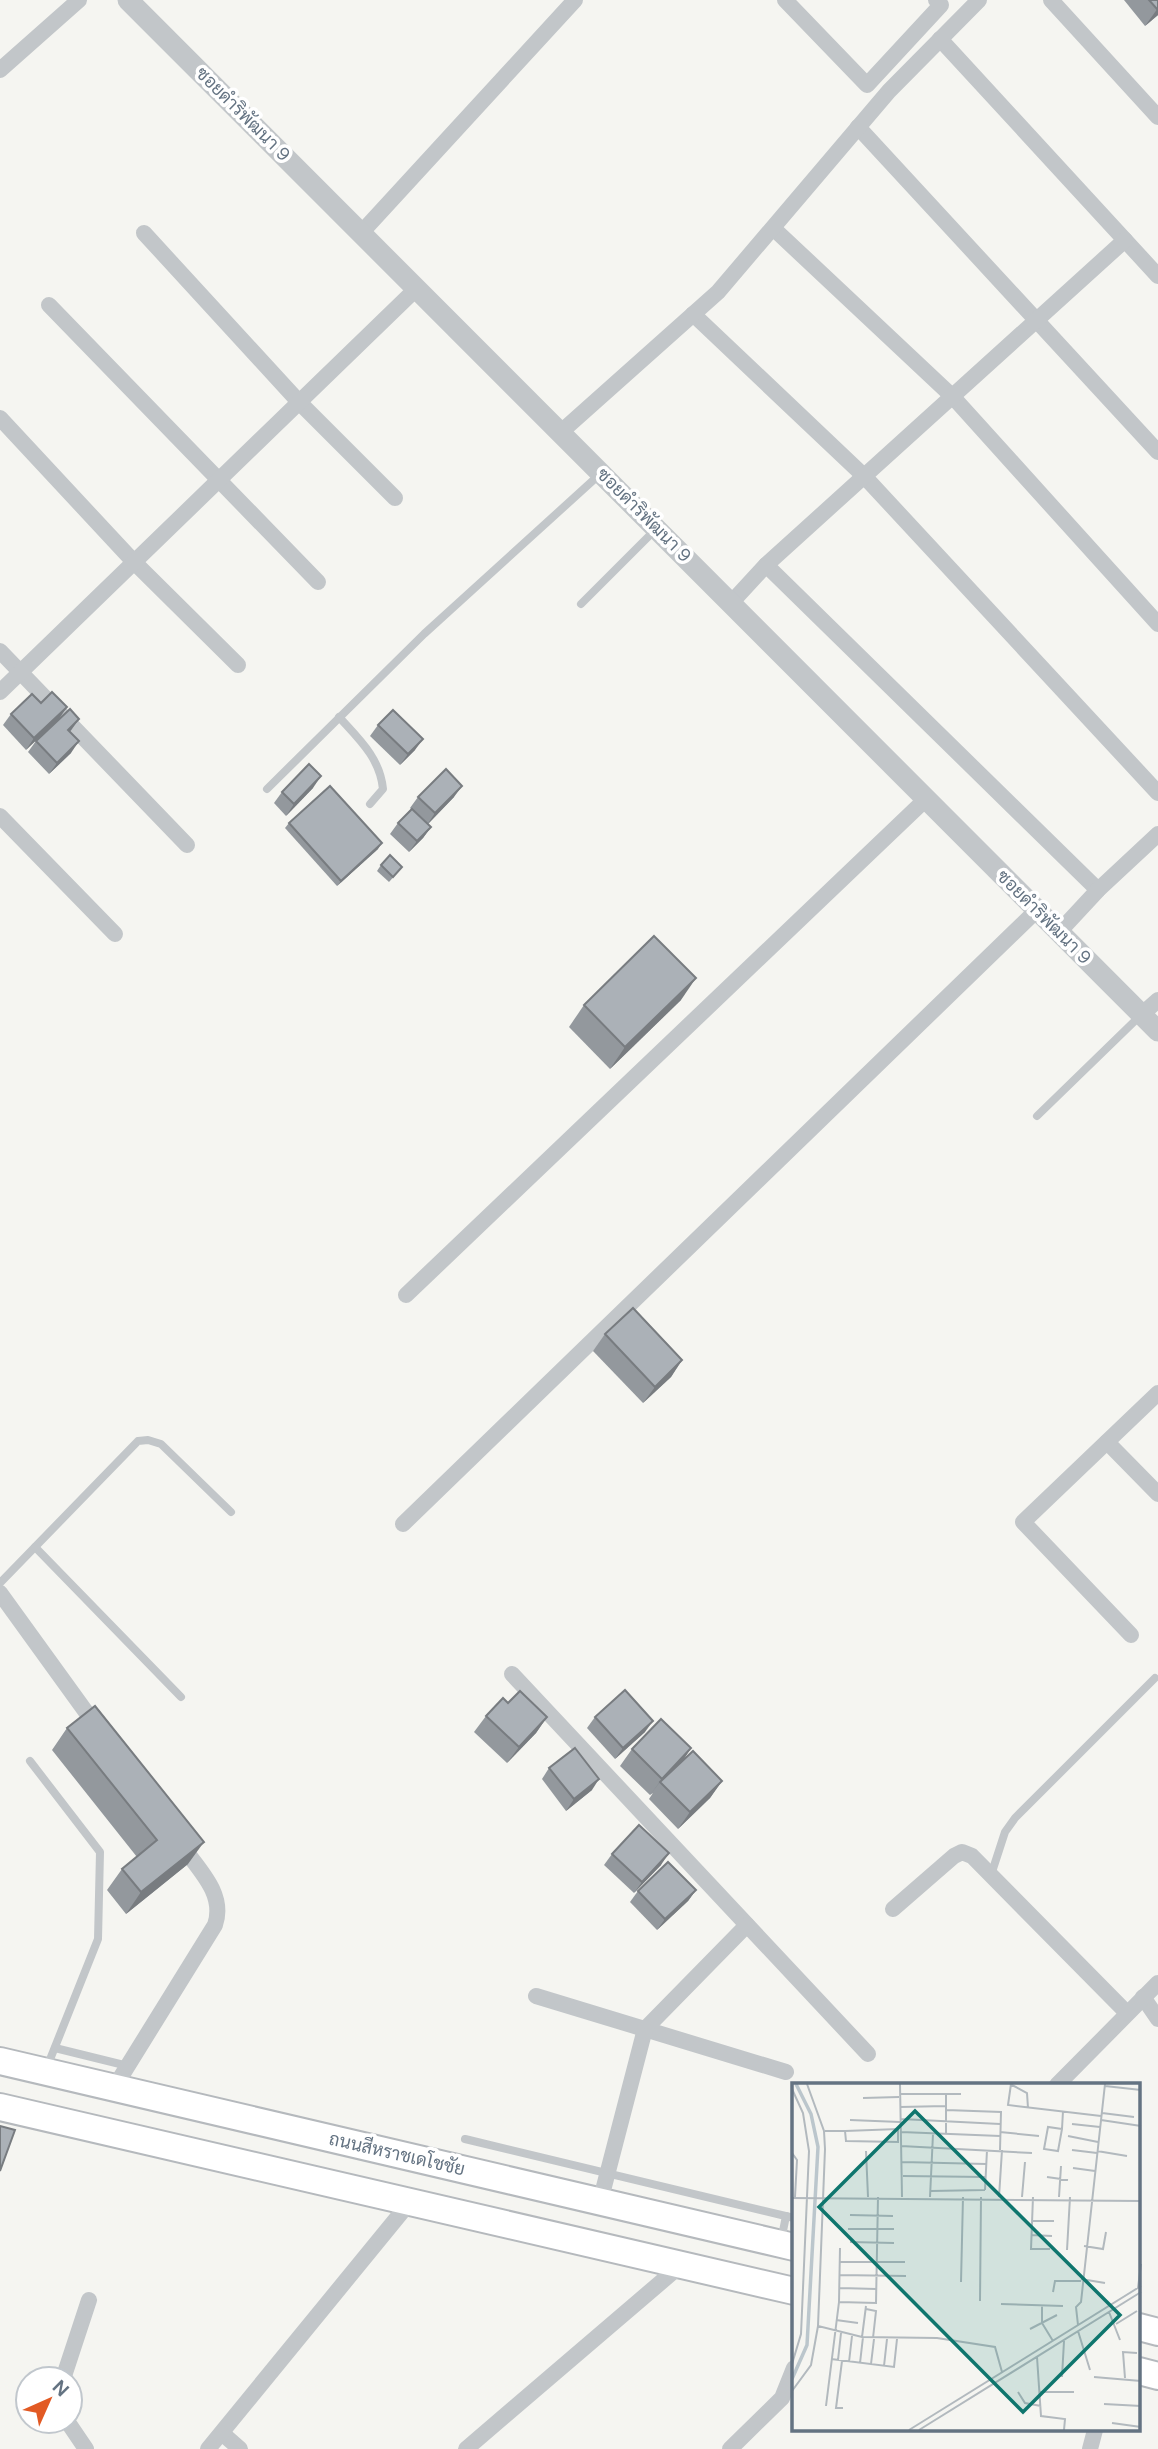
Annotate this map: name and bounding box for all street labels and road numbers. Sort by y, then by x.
street label: ซอยดำริพัฒนา 9 [191,62,295,166]
street label: ซอยดำริพัฒนา 9 [592,463,696,567]
street label: ซอยดำริพัฒนา 9 [992,865,1096,969]
street label: ถนนสีหราชเดโชชัย [327,2126,468,2181]

